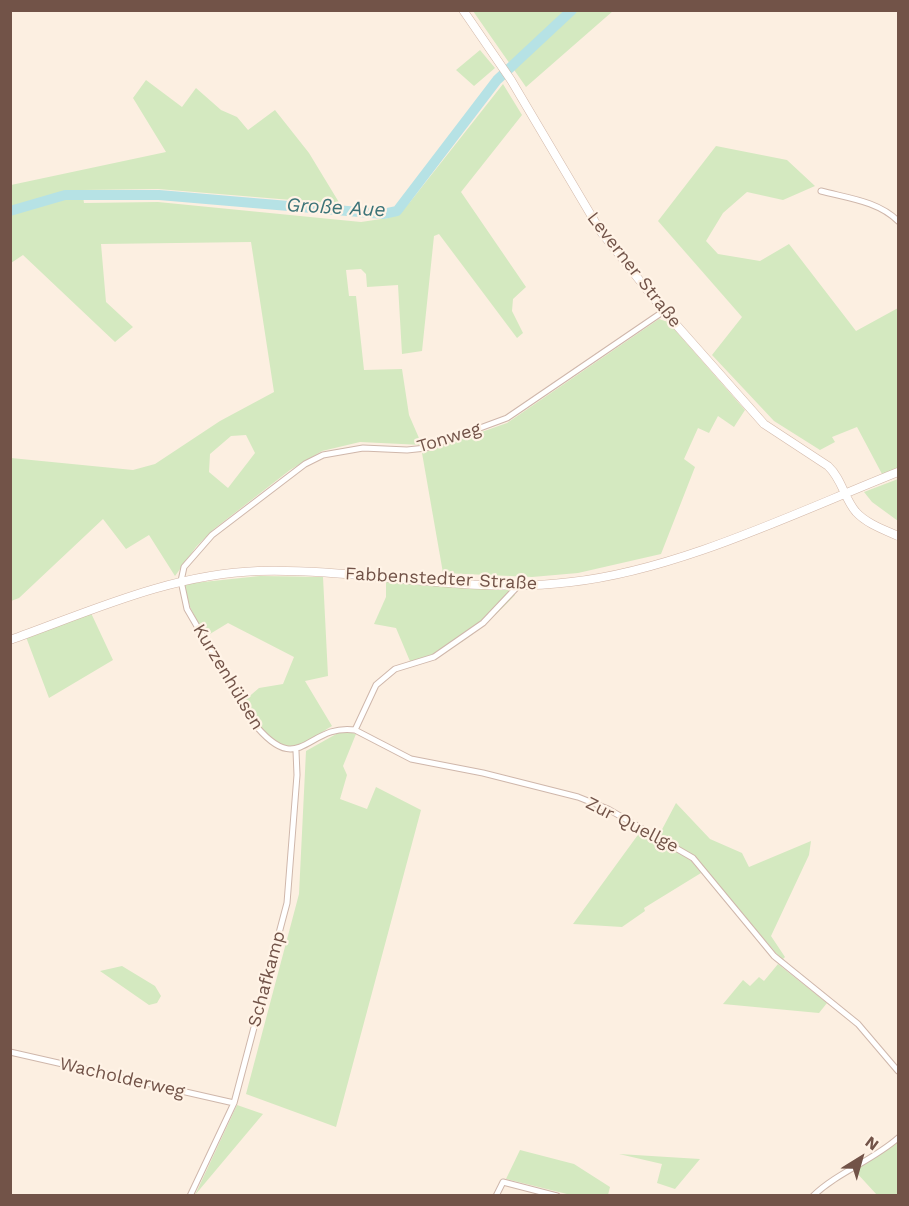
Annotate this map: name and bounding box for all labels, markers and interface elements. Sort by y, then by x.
water label: Große Aue [286,193,386,223]
street label: Leverner Straße [582,208,686,332]
street label: Tonweg [415,418,483,458]
street label: Fabbenstedter Straße [344,563,538,595]
street label: Kurzenhülsen [188,620,268,734]
street label: Zur Quellge [582,792,682,858]
street label: Schafkamp [244,929,290,1029]
street label: Wacholderweg [57,1053,187,1103]
north arrow [831,1128,891,1188]
text: N [862,1132,883,1154]

